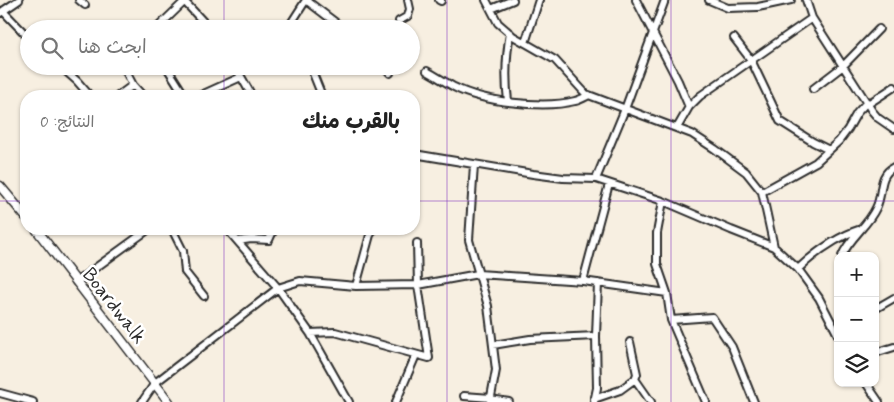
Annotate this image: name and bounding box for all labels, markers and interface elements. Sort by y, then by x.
search box [20,20,420,75]
icon: search [38,34,66,62]
text: ابحث هنا [78,35,147,60]
text: بالقرب منك [302,108,400,136]
text: النتائج: 0 [40,112,94,133]
map controls [834,252,879,387]
button: + [834,252,879,297]
street label: Boardwalk [75,262,152,350]
button: − [834,297,879,342]
button: layers [834,342,879,387]

